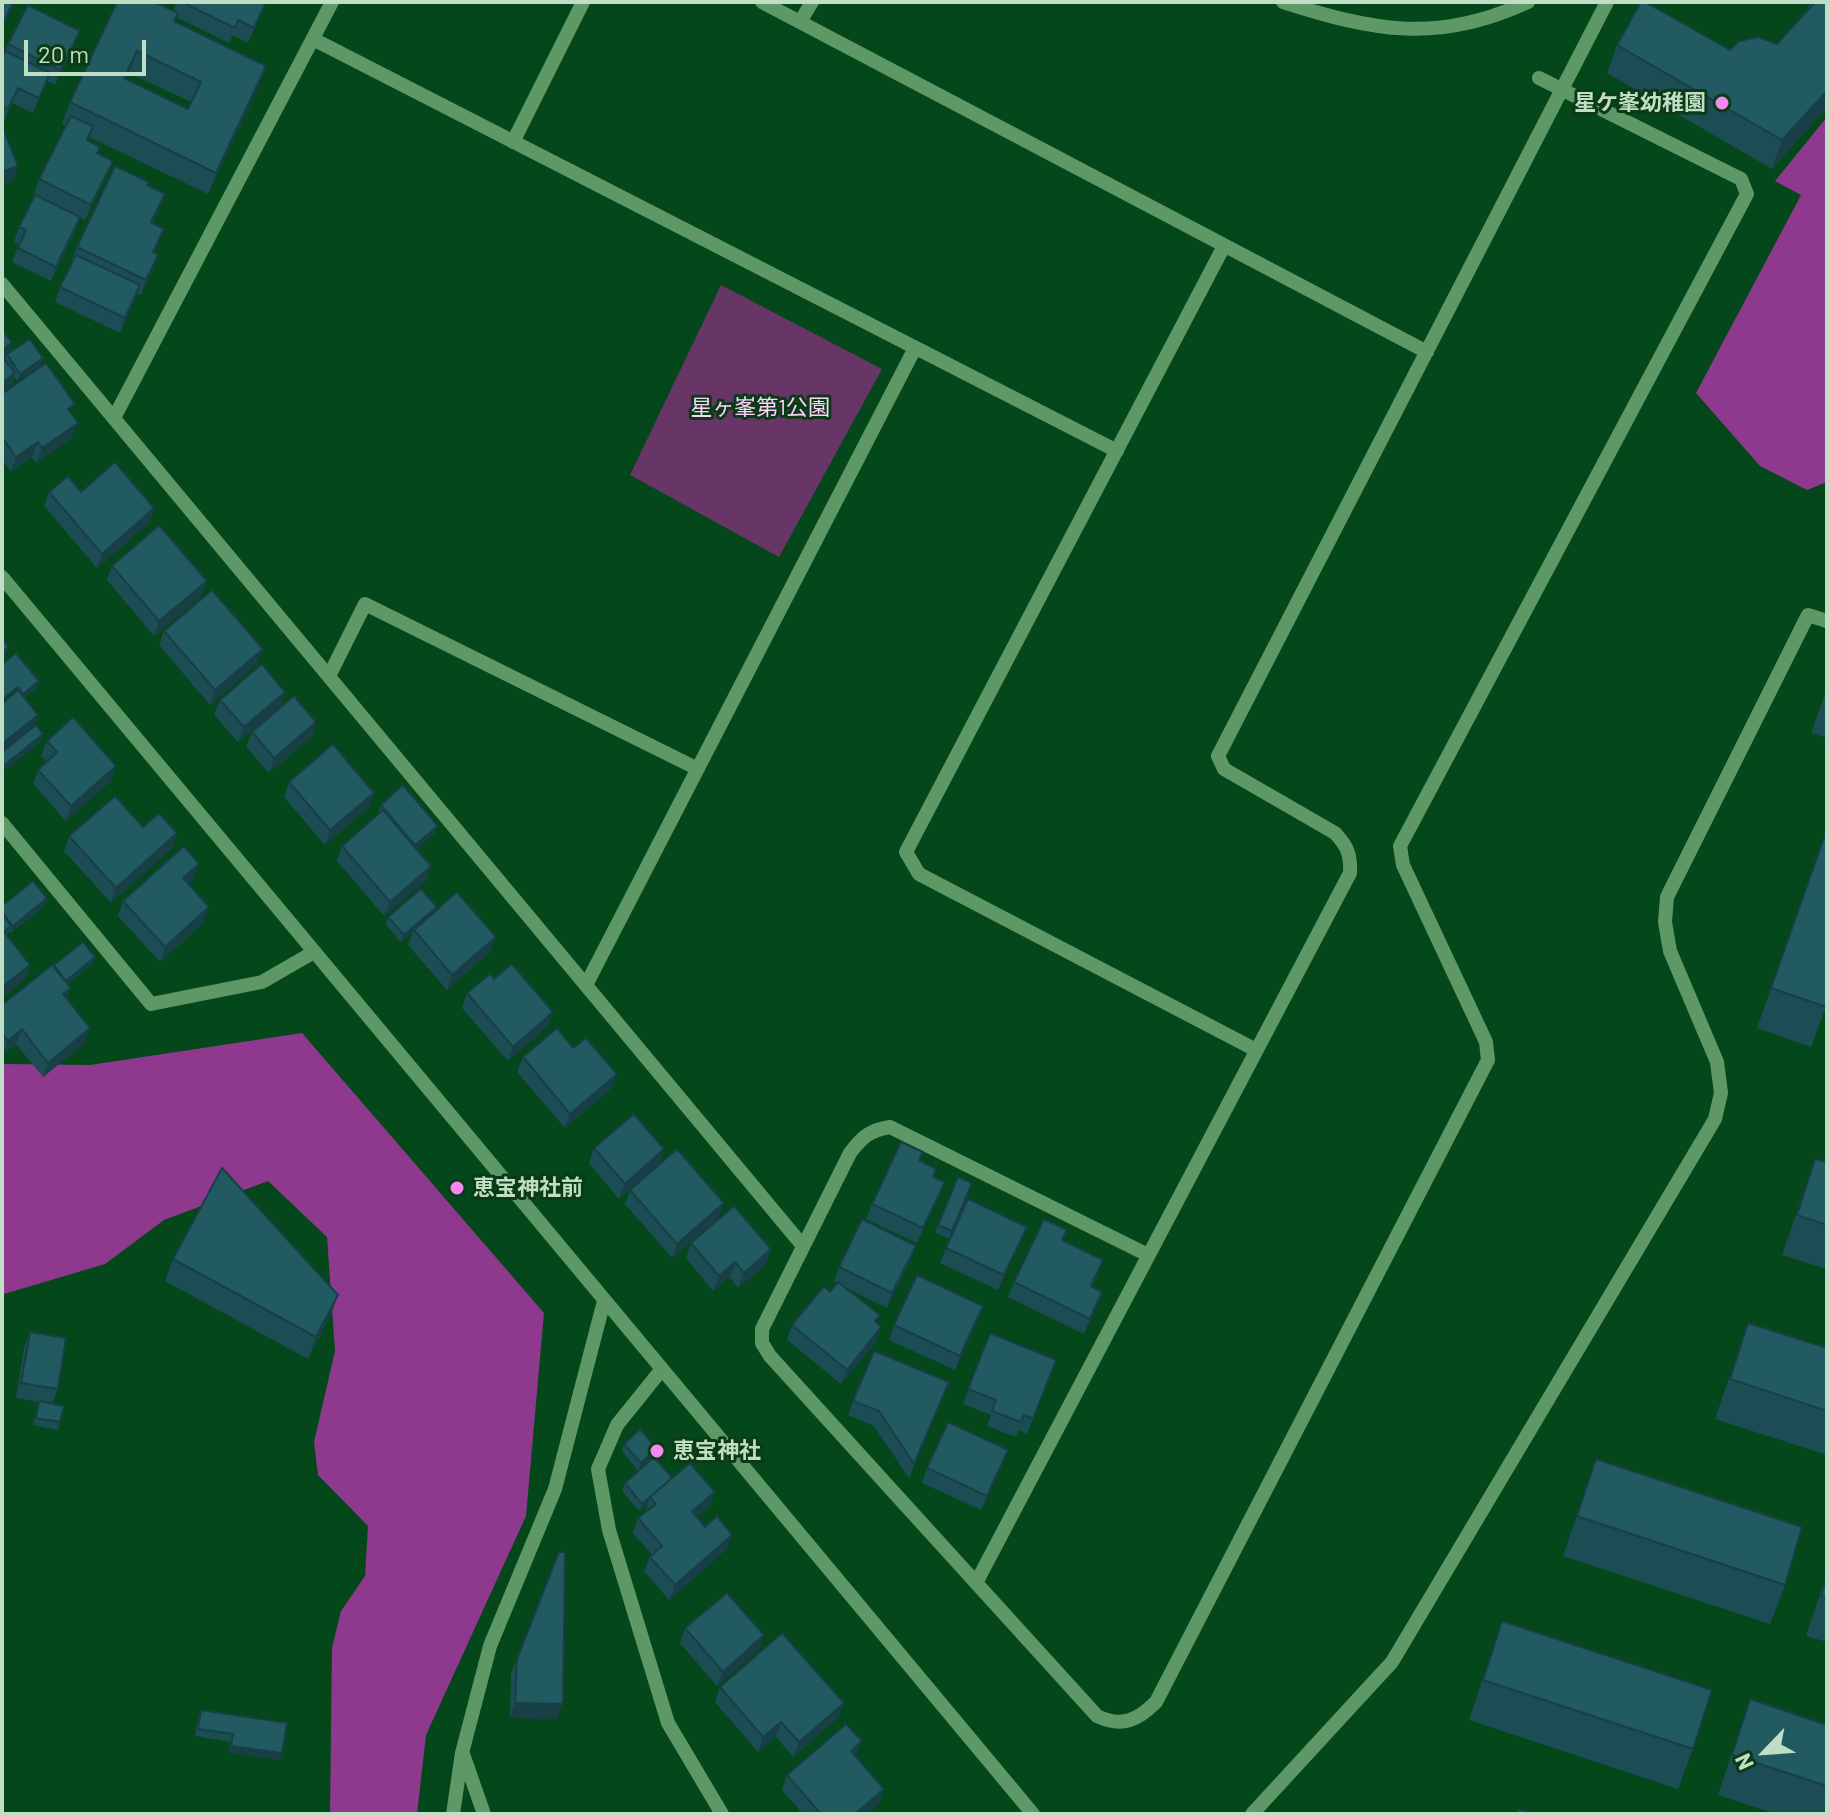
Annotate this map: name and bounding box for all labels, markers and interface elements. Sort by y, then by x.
scale bar [28,24,150,74]
text: 20 m [38,39,89,68]
place label: 星ケ峯幼稚園 [1574,90,1706,116]
marker: 星ケ峯幼稚園 [1713,94,1731,112]
park label: 星ヶ峯第1公園 [690,395,830,421]
place label: 恵宝神社前 [473,1175,583,1201]
marker: 恵宝神社前 [448,1179,466,1197]
place label: 恵宝神社 [673,1438,761,1464]
marker: 恵宝神社 [648,1442,666,1460]
north arrow [1725,1712,1805,1792]
text: N [1728,1750,1758,1774]

